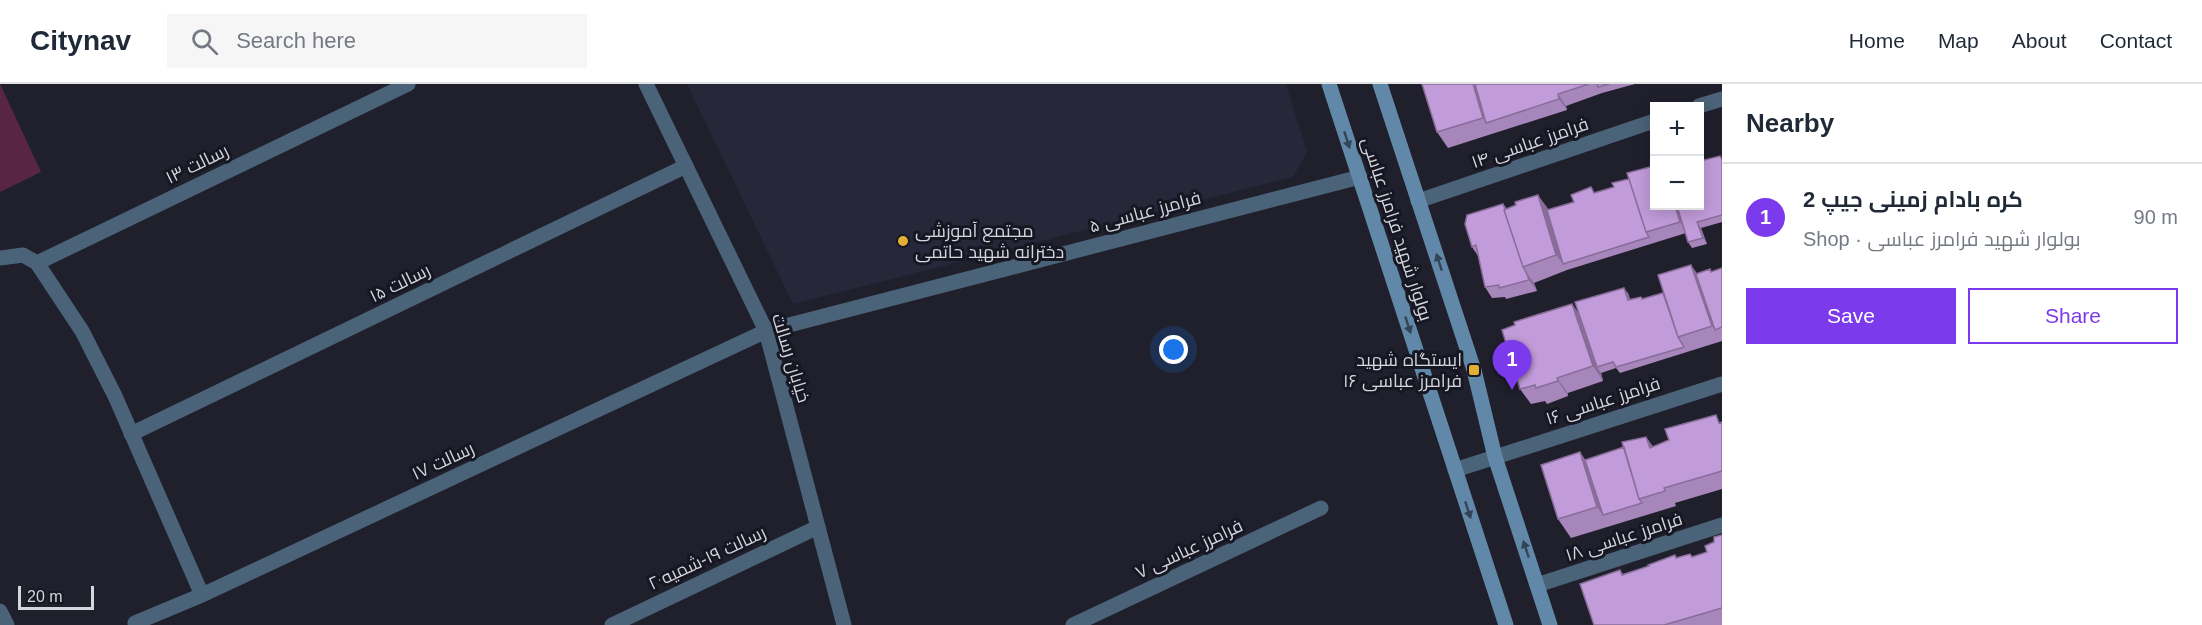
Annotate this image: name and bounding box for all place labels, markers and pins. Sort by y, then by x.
place label: مجتمع آموزشی دخترانه شهید حاتمی [915,221,1064,263]
marker: مجتمع آموزشی دخترانه شهید حاتمی [896,234,910,248]
pin: 1 [1492,340,1532,390]
place label: ایستگاه شهید فرامرز عباسی ۱۶ [1343,350,1462,392]
marker: ایستگاه شهید فرامرز عباسی ۱۶ [1467,363,1481,377]

